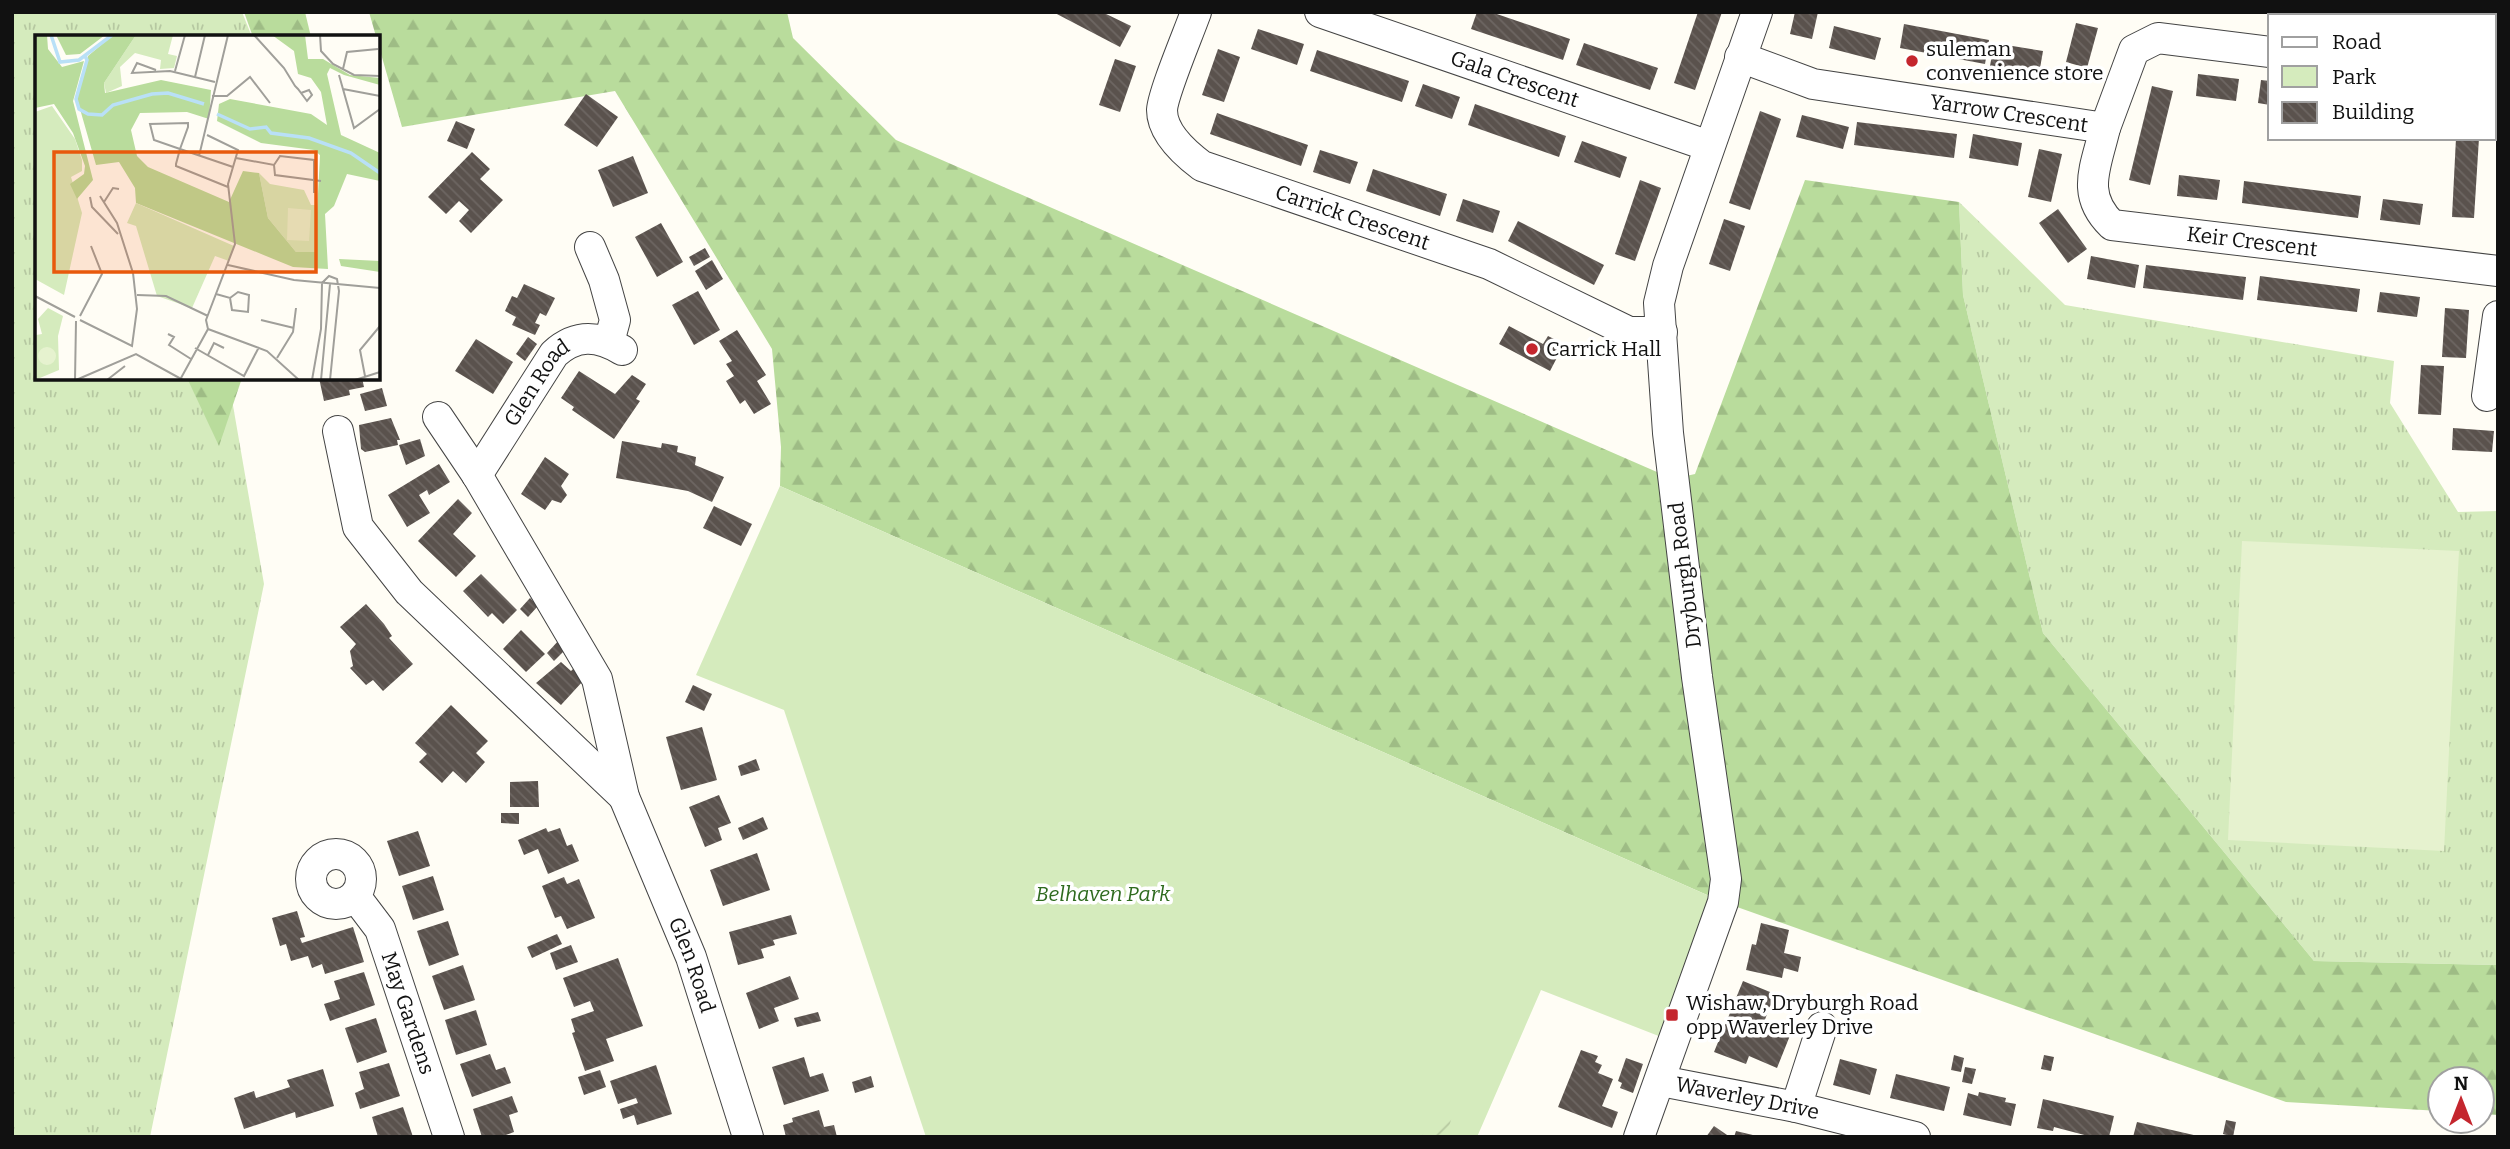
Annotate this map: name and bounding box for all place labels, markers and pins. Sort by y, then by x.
place label: suleman convenience store [1926,36,2104,86]
marker: suleman convenience store [1904,53,1920,69]
place label: Carrick Hall [1546,336,1661,362]
marker: Carrick Hall [1524,341,1540,357]
place label: Wishaw, Dryburgh Road opp Waverley Drive [1686,990,1918,1040]
marker: Wishaw, Dryburgh Road opp Waverley Drive [1664,1007,1680,1023]

